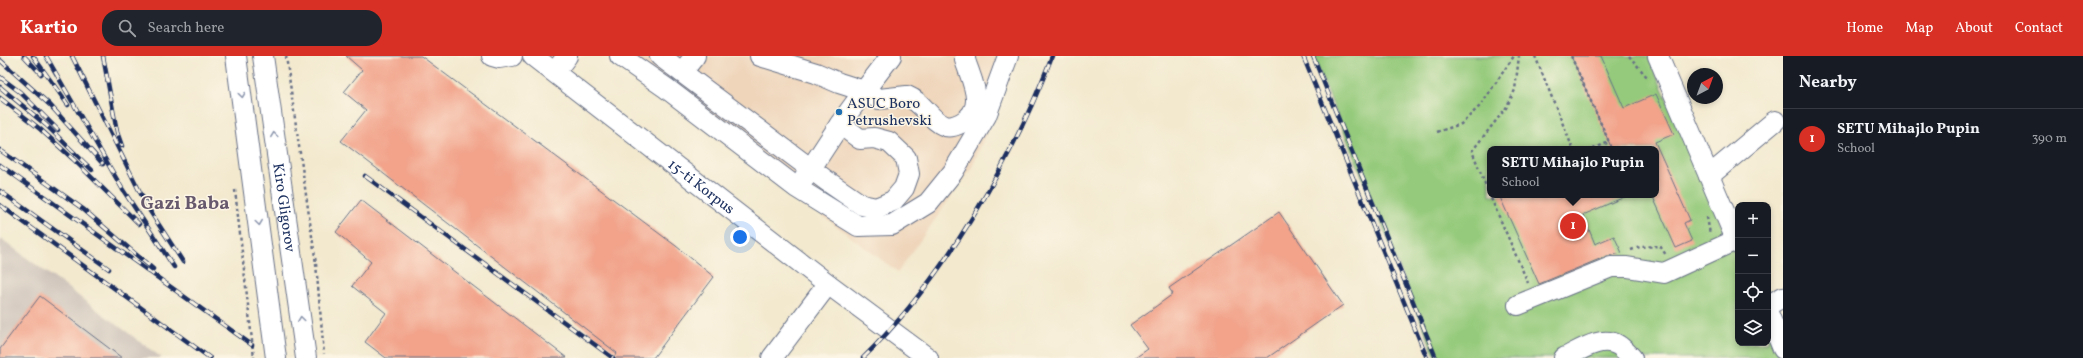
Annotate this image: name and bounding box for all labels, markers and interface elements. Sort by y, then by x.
search box [102,10,382,46]
text: Kartio [20,15,78,41]
icon: search [116,17,138,39]
text: Search here [148,18,224,39]
text: Home [1846,19,1883,38]
text: Map [1905,19,1933,38]
text: About [1955,19,1993,38]
text: Contact [2015,19,2063,38]
north arrow [1687,68,1723,104]
text: Nearby [1799,71,1857,94]
one-way arrow [237,92,246,98]
place label: ASUC Boro Petrushevski [847,94,932,132]
marker: ASUC Boro Petrushevski [834,107,844,117]
text: SETU Mihajlo Pupin [1837,119,1980,140]
text: 1 [1809,130,1815,148]
text: 390 m [2032,130,2067,148]
one-way arrow [270,132,279,138]
text: School [1837,140,1875,158]
popup [1487,146,1659,198]
text: SETU Mihajlo Pupin [1502,153,1644,174]
street label: 15-ti Korpus [663,155,738,220]
street label: Kiro Gligorov [266,162,300,254]
text: School [1502,174,1540,192]
district label: Gazi Baba [140,191,230,217]
map controls [1735,202,1771,346]
button: + [1735,202,1771,238]
pin: 1 [1560,211,1586,241]
one-way arrow [254,220,263,227]
your location [730,227,750,247]
button: − [1735,238,1771,274]
button: locate [1735,274,1771,310]
button: layers [1735,310,1771,346]
one-way arrow [297,316,306,322]

